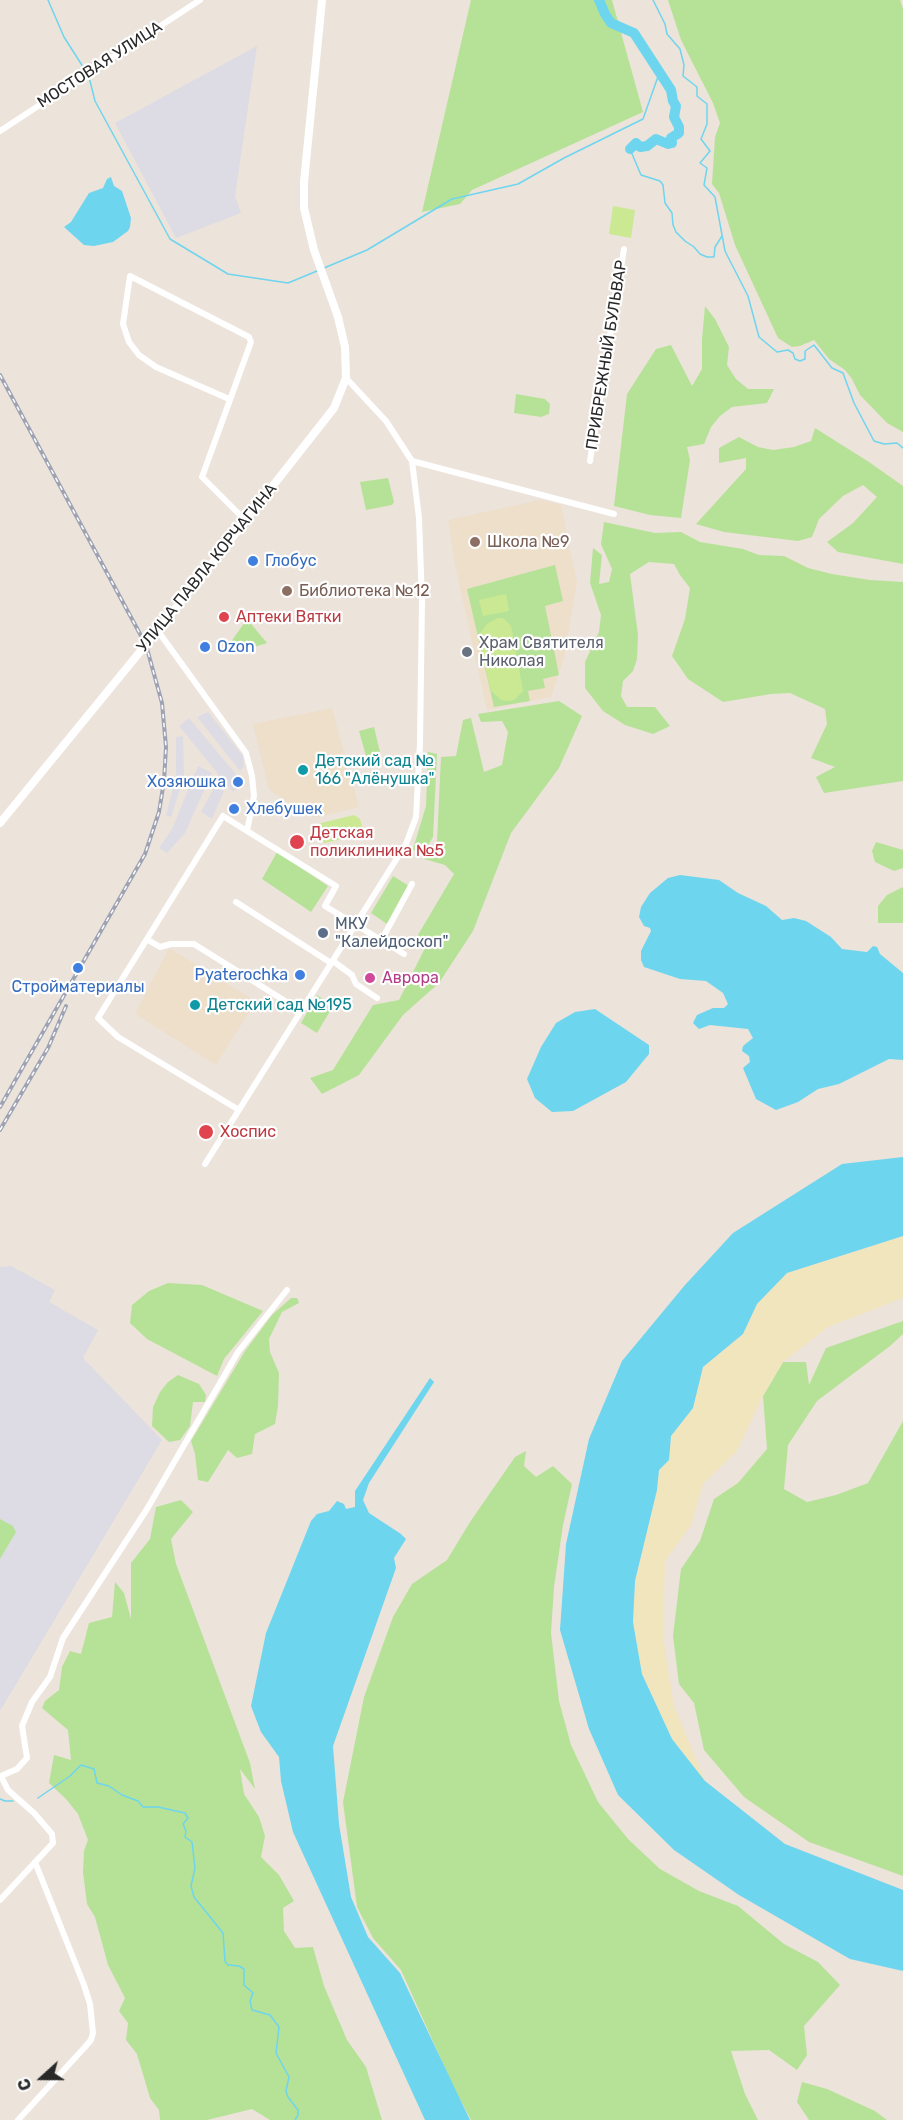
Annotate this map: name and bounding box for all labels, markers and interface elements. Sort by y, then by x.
street label: МОСТОВАЯ УЛИЦА [34,18,166,112]
street label: ПРИБРЕЖНЫЙ БУЛЬВАР [583,259,631,451]
street label: УЛИЦА ПАВЛА КОРЧАГИНА [133,480,281,656]
place label: Школа №9 [487,532,570,552]
marker: Школа №9 [468,535,482,549]
place label: Глобус [265,551,317,571]
marker: Глобус [246,554,260,568]
place label: Библиотека №12 [299,581,430,601]
marker: Библиотека №12 [280,584,294,598]
place label: Аптеки Вятки [236,607,342,627]
marker: Аптеки Вятки [217,610,231,624]
place label: Храм Святителя Николая [479,633,604,671]
place label: Ozon [217,637,255,657]
marker: Ozon [198,640,212,654]
marker: Храм Святителя Николая [460,645,474,659]
place label: Детский сад № 166 "Алёнушка" [315,751,435,789]
marker: Детский сад № 166 "Алёнушка" [296,763,310,777]
place label: Хозяюшка [147,772,226,792]
marker: Хозяюшка [231,775,245,789]
place label: Хлебушек [246,799,323,819]
marker: Хлебушек [227,802,241,816]
place label: Детская поликлиника №5 [310,823,444,861]
marker: Детская поликлиника №5 [288,833,306,851]
place label: МКУ "Калейдоскоп" [335,914,448,952]
marker: МКУ "Калейдоскоп" [316,926,330,940]
marker: Стройматериалы [71,961,85,975]
place label: Pyaterochka [195,965,288,985]
marker: Pyaterochka [293,968,307,982]
place label: Аврора [382,968,439,988]
marker: Аврора [363,971,377,985]
place label: Стройматериалы [12,977,144,997]
place label: Детский сад №195 [207,995,352,1015]
marker: Детский сад №195 [188,998,202,1012]
place label: Хоспис [220,1122,276,1142]
marker: Хоспис [197,1123,215,1141]
north arrow [12,2048,72,2108]
text: С [14,2076,36,2093]

